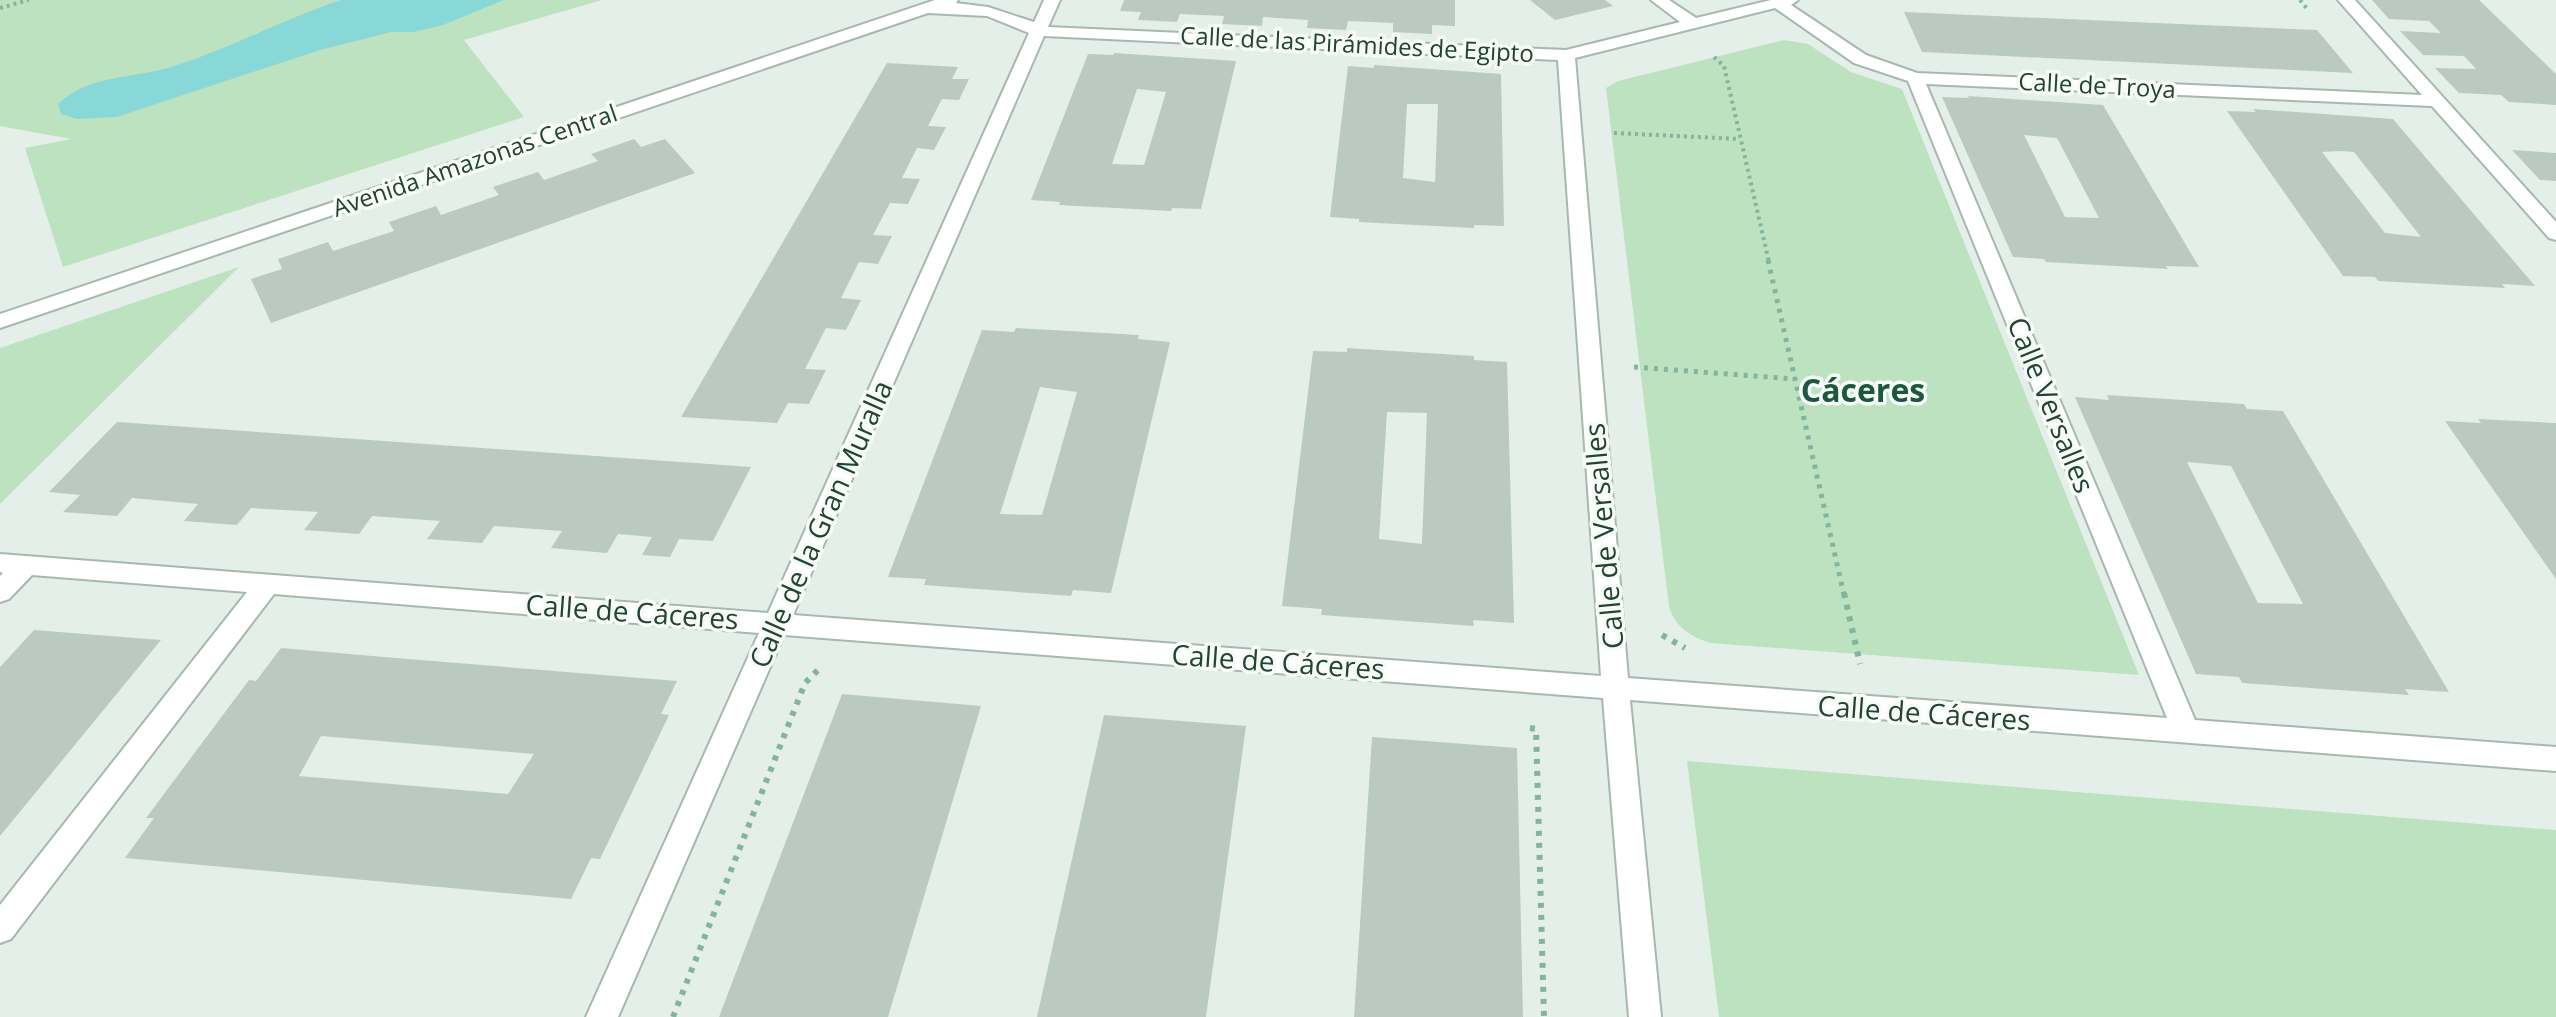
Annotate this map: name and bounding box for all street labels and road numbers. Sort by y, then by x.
street label: Calle de las Pirámides de Egipto [1179,18,1535,69]
street label: Calle de Troya [2018,64,2177,105]
street label: Avenida Amazonas Central [328,95,621,224]
street label: Calle Versalles [1999,311,2104,498]
street label: Calle de la Gran Muralla [739,374,901,673]
street label: Calle de Versalles [1574,422,1632,651]
street label: Calle de Cáceres [524,585,740,637]
street label: Calle de Cáceres [1170,635,1386,687]
street label: Calle de Cáceres [1816,686,2032,738]

